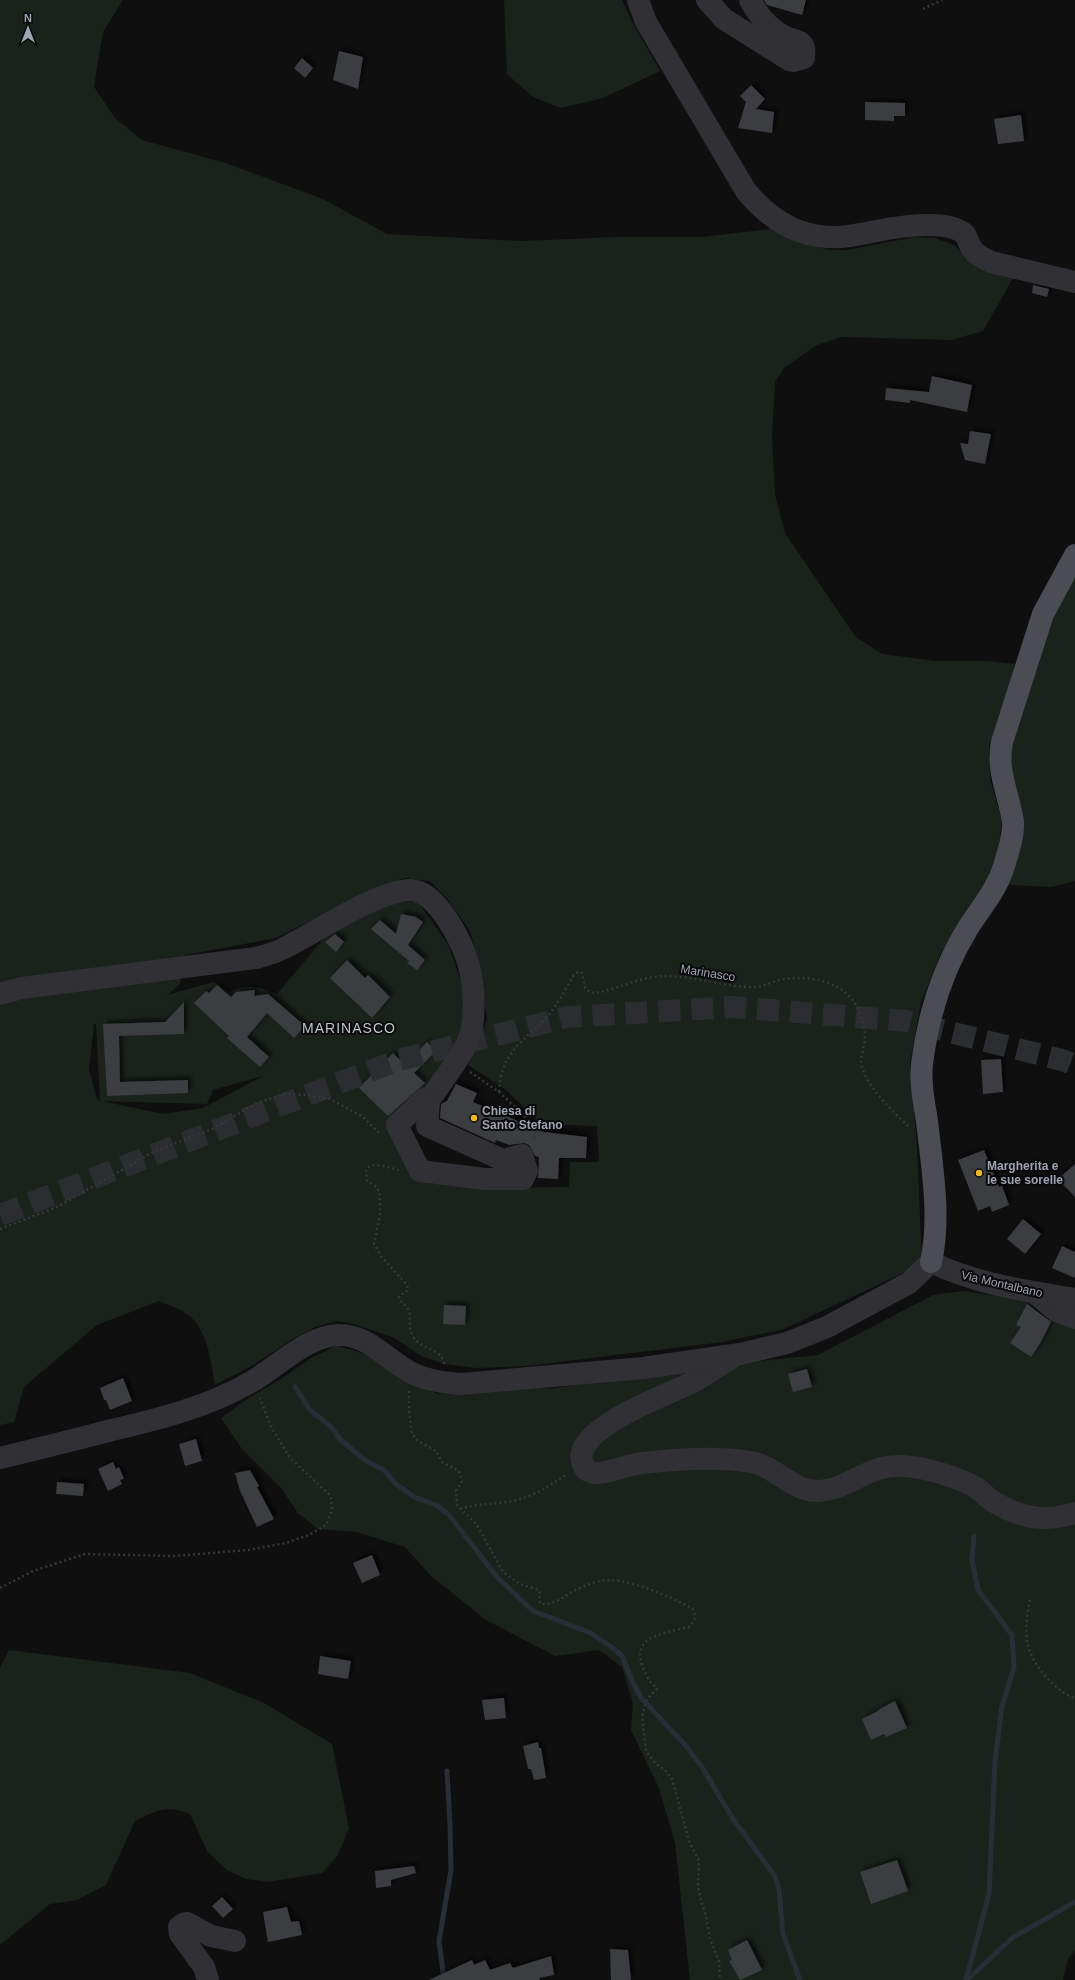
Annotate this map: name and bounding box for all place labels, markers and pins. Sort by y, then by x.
place label: Chiesa di Santo Stefano [482,1104,563,1132]
marker: Chiesa di Santo Stefano [469,1113,479,1123]
place label: Margherita e le sue sorelle [987,1159,1063,1187]
marker: Margherita e le sue sorelle [974,1168,984,1178]

